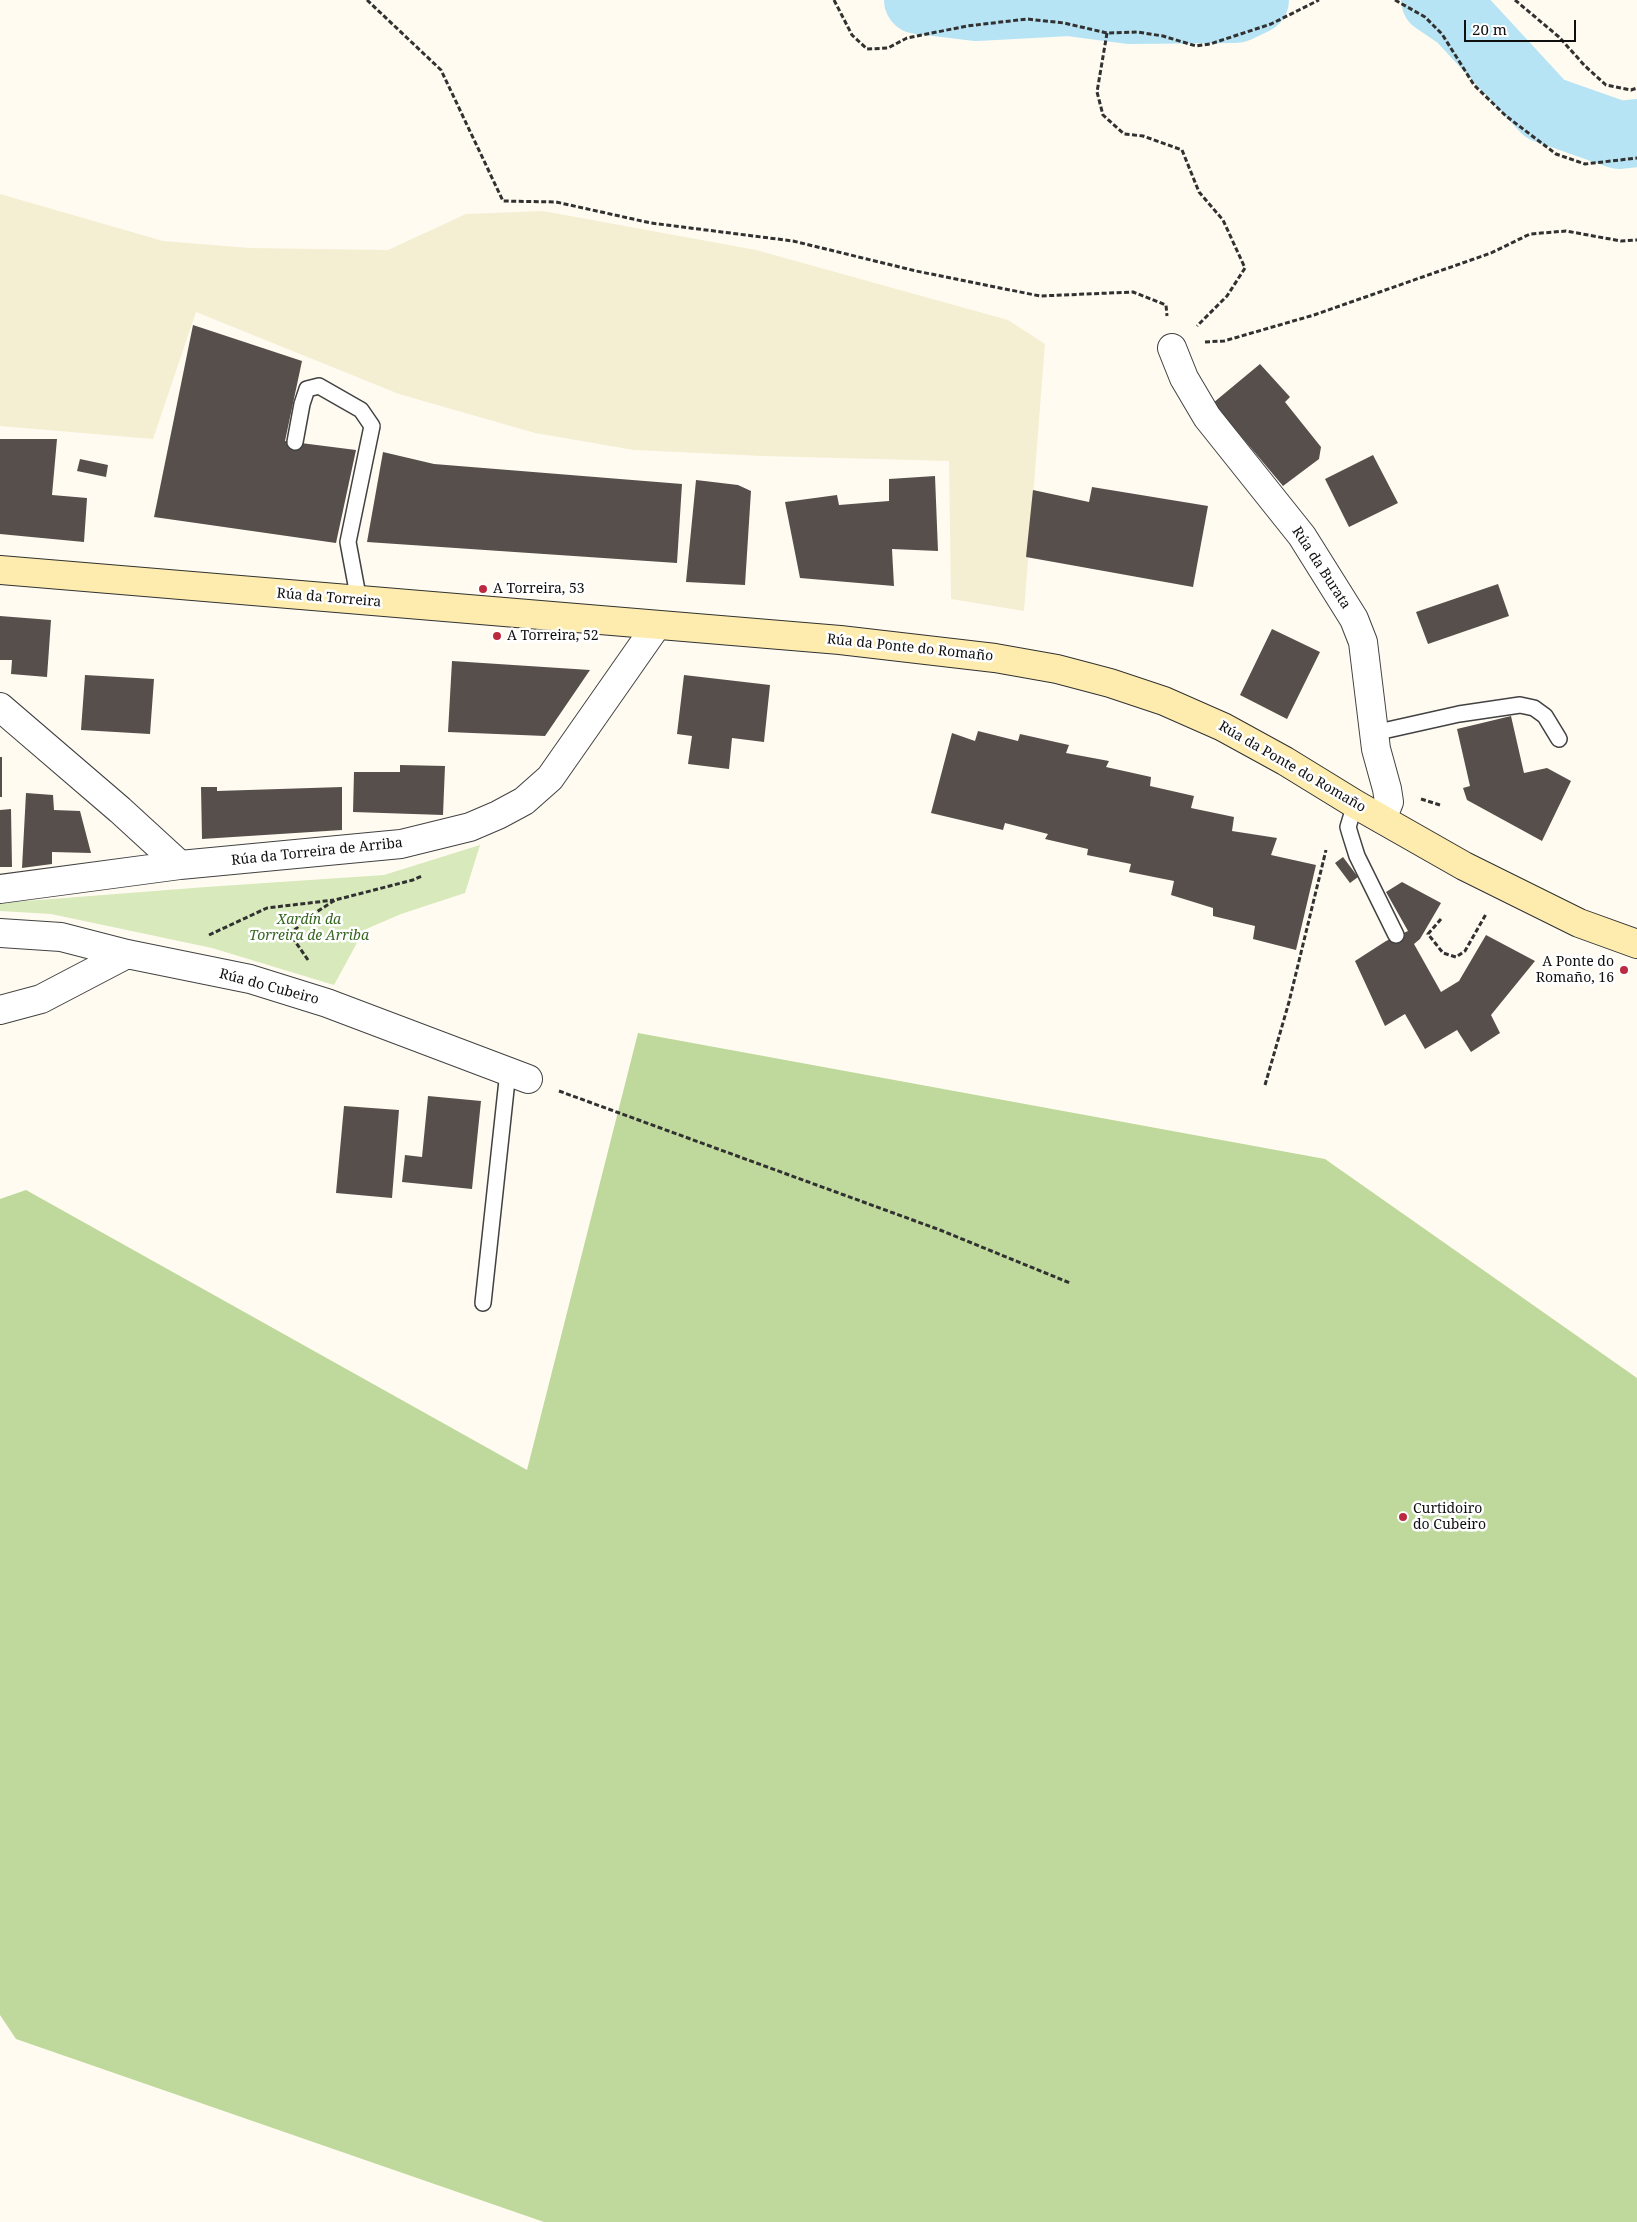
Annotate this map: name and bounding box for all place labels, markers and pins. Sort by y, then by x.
place label: A Torreira, 53 [493,581,585,597]
marker: A Torreira, 53 [477,583,489,595]
place label: A Torreira, 52 [507,628,599,644]
marker: A Torreira, 52 [491,630,503,642]
place label: A Ponte do Romaño, 16 [1536,954,1614,986]
marker: A Ponte do Romaño, 16 [1618,964,1630,976]
place label: Curtidoiro do Cubeiro [1413,1501,1486,1534]
marker: Curtidoiro do Cubeiro [1397,1511,1409,1523]

